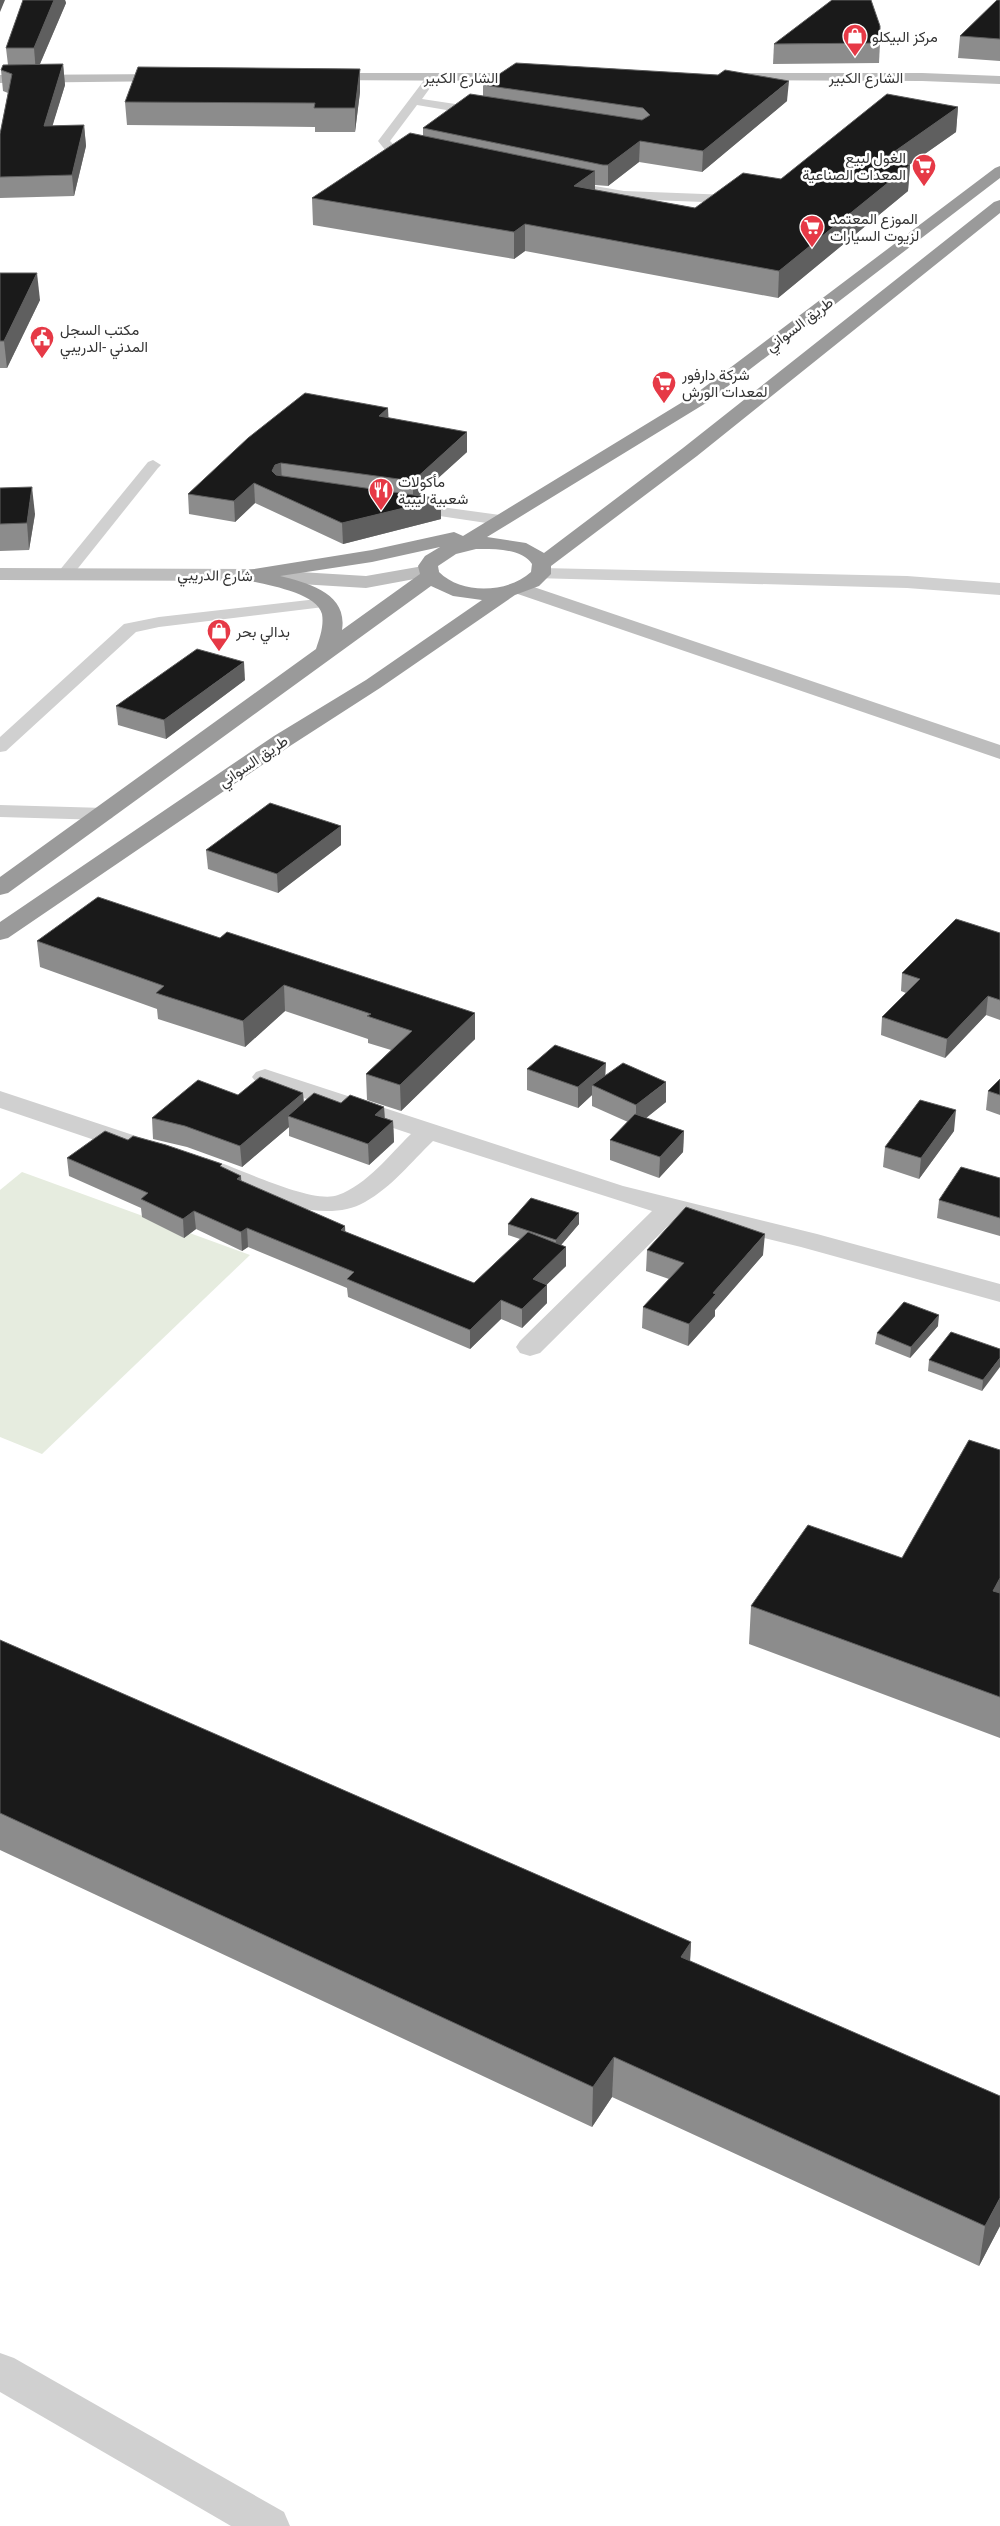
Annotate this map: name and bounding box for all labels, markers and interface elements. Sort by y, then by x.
shop icon: مركز البيكلو [842,23,868,57]
place label: مركز البيكلو [872,28,938,46]
street label: الشارع الكبير [423,69,498,89]
street label: الشارع الكبير [828,69,903,89]
place label: الغول لبيع المعدات الصناعية [802,149,906,184]
supermarket icon: الغول لبيع المعدات الصناعية [911,153,937,187]
place label: الموزع المعتمد لزيوت السيارات [830,210,919,245]
supermarket icon: الموزع المعتمد لزيوت السيارات [799,214,825,248]
street label: طريق السواني [762,293,839,359]
place label: مكتب السجل المدني -الدريبي [60,321,148,360]
public building icon: مكتب السجل المدني -الدريبي [29,325,55,359]
place label: شركة دارفور لمعدات الورش [681,366,768,402]
supermarket icon: شركة دارفور لمعدات الورش [651,370,677,404]
place label: مأكولات شعبية ليبية [398,473,469,508]
restaurant icon: مأكولات شعبية ليبية [368,477,394,511]
street label: شارع الدريبي [177,566,253,589]
shop icon: بدالي بحر [206,618,232,652]
place label: بدالي بحر [235,623,290,645]
street label: طريق السواني [215,731,294,795]

